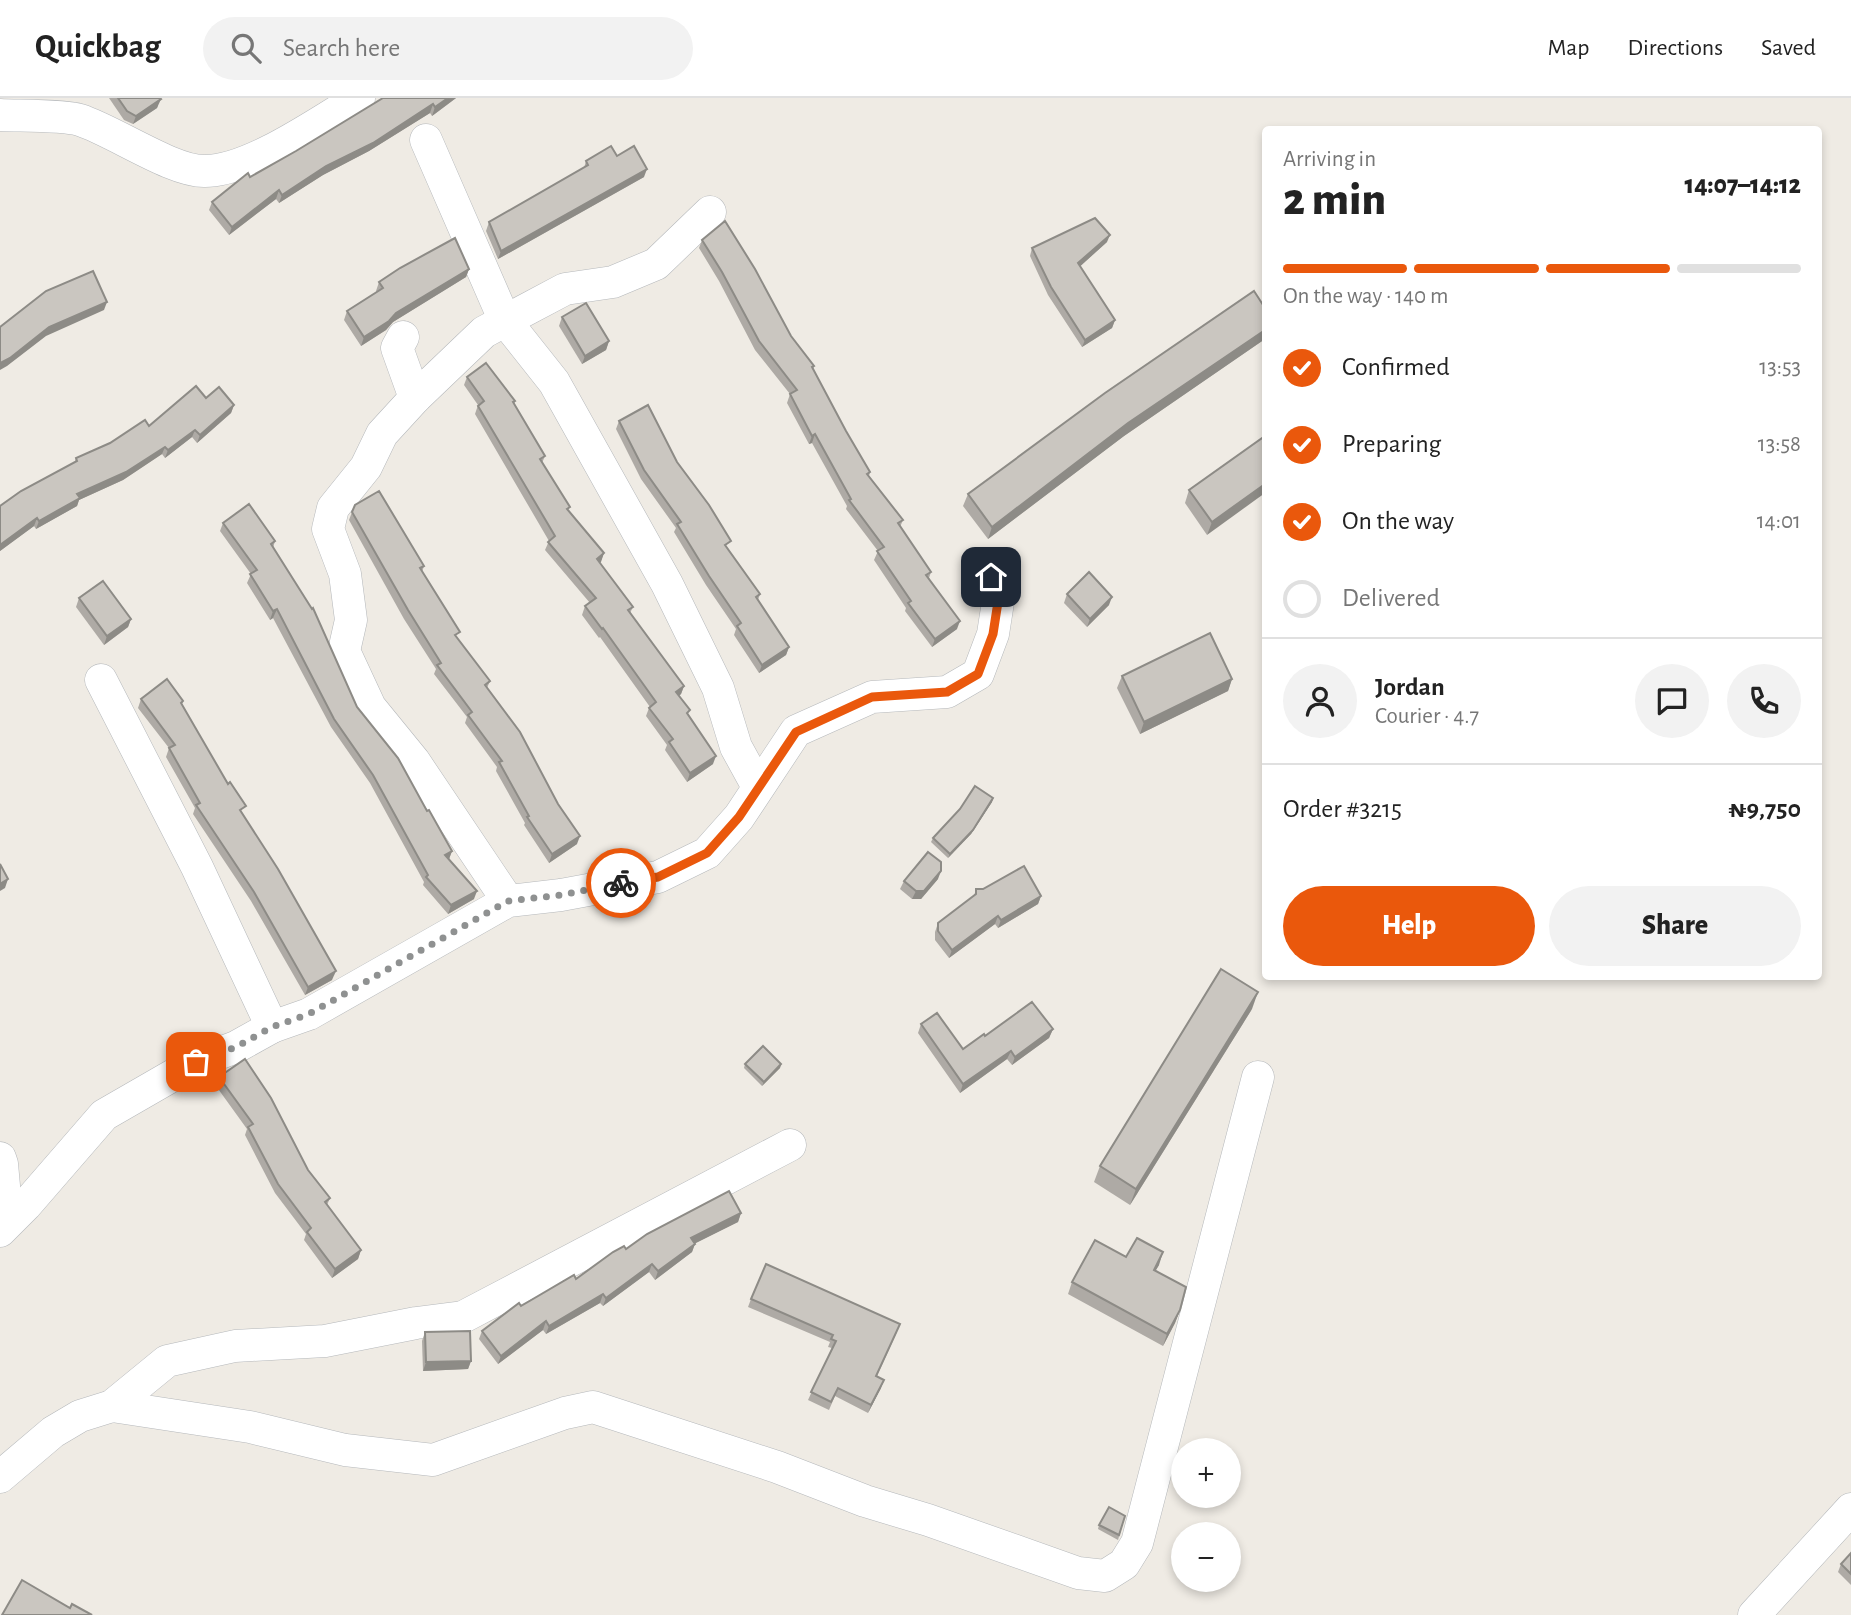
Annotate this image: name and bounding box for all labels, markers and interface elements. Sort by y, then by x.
search box [203,17,693,80]
icon: search [227,29,265,67]
text: Quickbag [35,31,161,64]
text: Search here [283,35,400,61]
text: Map [1547,36,1589,60]
text: Directions [1627,36,1723,60]
text: Saved [1761,36,1816,60]
text: Arriving in [1283,148,1376,171]
text: 14:07–14:12 [1685,172,1801,198]
text: 2 min [1283,177,1386,223]
text: On the way · 140 m [1283,285,1448,308]
icon: check [1283,349,1321,387]
text: Confirmed [1342,354,1450,380]
text: 13:53 [1759,356,1801,379]
icon: check [1283,426,1321,464]
text: Preparing [1342,431,1441,457]
text: 13:58 [1758,433,1801,456]
icon: check [1283,503,1321,541]
text: On the way [1342,508,1454,534]
text: 14:01 [1757,510,1801,533]
pin [961,547,1021,607]
icon: home [972,558,1010,596]
text: Delivered [1342,585,1440,611]
button: person [1283,664,1357,738]
button: chat [1635,664,1709,738]
button: phone [1727,664,1801,738]
text: Jordan [1375,674,1445,700]
text: Courier · 4.7 [1375,705,1479,728]
text: Order #3215 [1283,796,1402,822]
text: ₦9,750 [1728,796,1801,822]
courier [586,848,656,918]
icon: bike [602,864,640,902]
button: Help [1283,886,1535,966]
button: Share [1549,886,1801,966]
pin [166,1032,226,1092]
icon: bag [177,1043,215,1081]
map controls [1171,1438,1241,1592]
button: + [1171,1438,1241,1508]
button: − [1171,1522,1241,1592]

